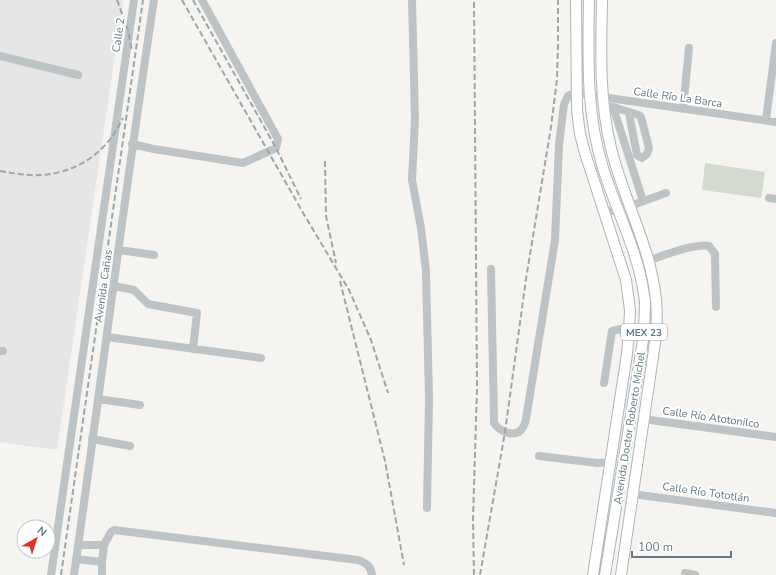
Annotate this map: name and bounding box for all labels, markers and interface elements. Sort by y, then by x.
street label: Calle 2 [109,17,128,53]
street label: Calle Río La Barca [632,84,724,111]
street label: Avenida Cañas [91,249,116,323]
road number: MEX 23 [621,324,667,340]
street label: Avenida Doctor Roberto Michel [610,350,649,505]
street label: Calle Río Atotonilco [661,403,760,432]
street label: Calle Río Tototlán [661,479,751,506]
north arrow [16,519,56,559]
text: N [34,523,50,540]
scale bar [632,533,731,559]
text: 100 m [638,539,673,555]

